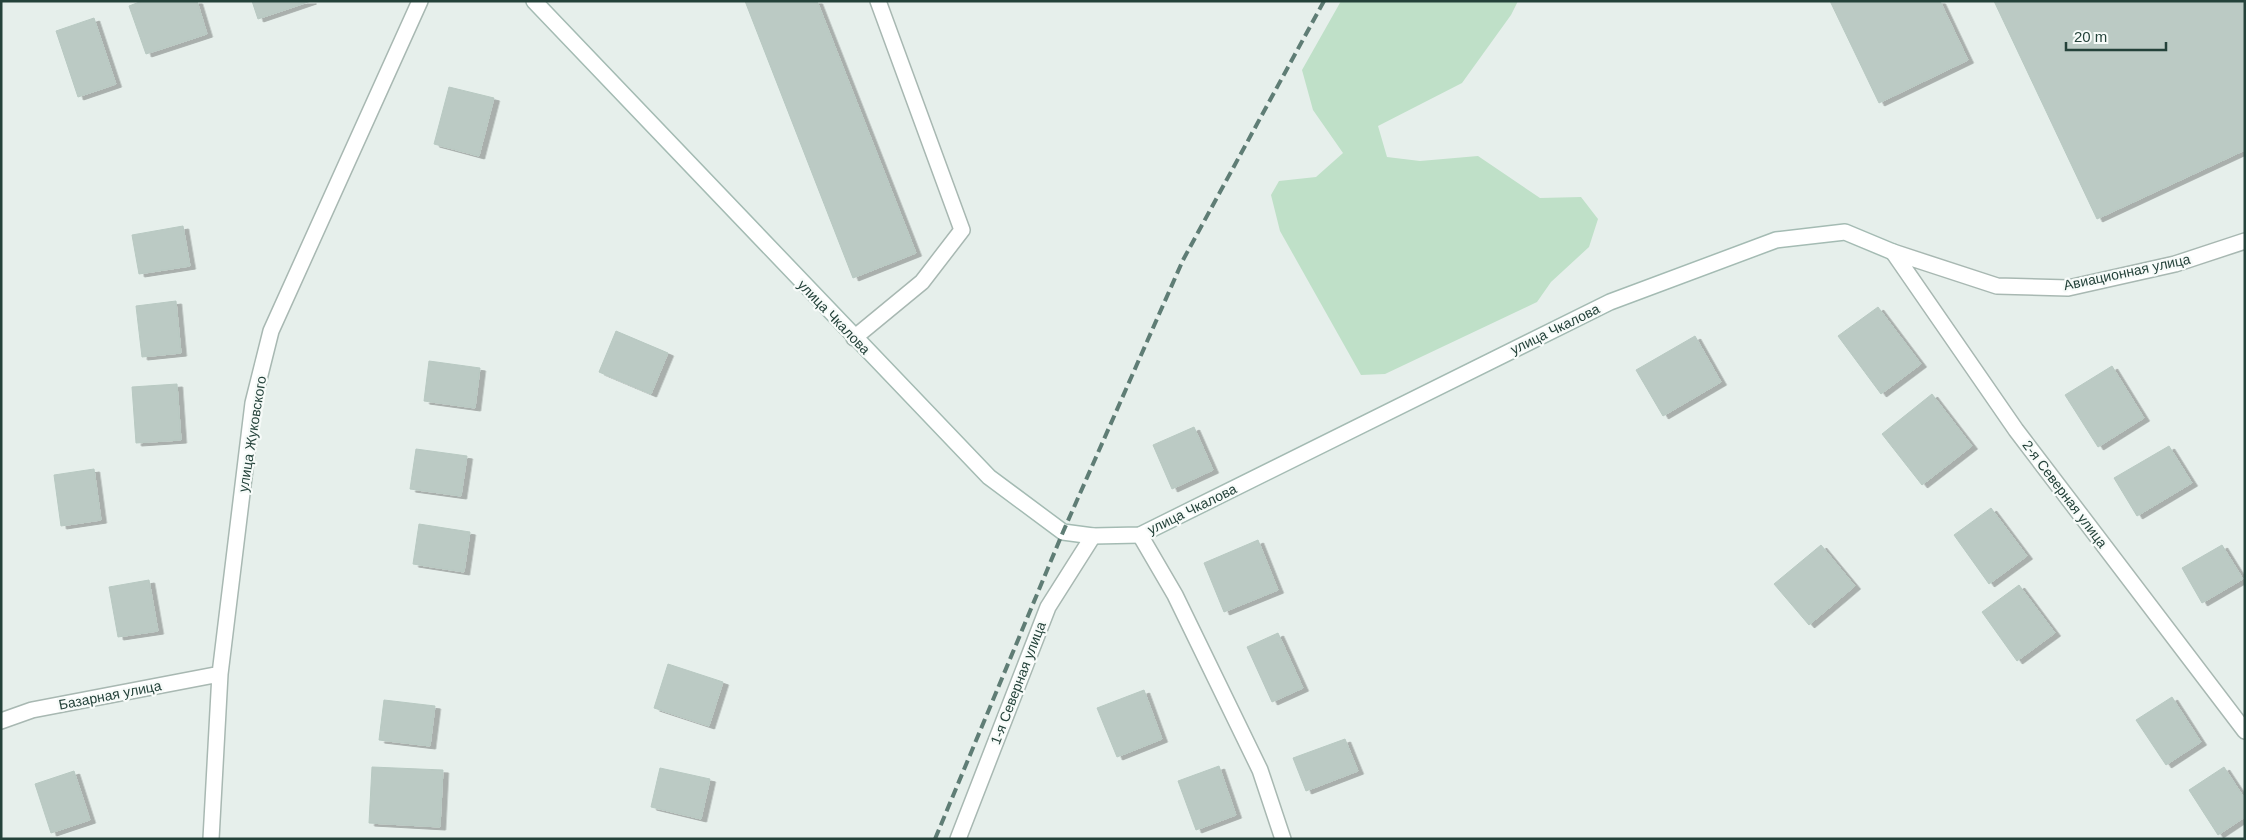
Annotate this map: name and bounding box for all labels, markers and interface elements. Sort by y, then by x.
scale bar [2066,20,2166,52]
text: 20 m [2074,28,2107,45]
street label: Авиационная улица [2062,251,2192,293]
street label: улица Чкалова [795,277,874,358]
street label: улица Чкалова [1508,300,1602,357]
street label: улица Жуковского [235,375,269,493]
street label: 2-я Северная улица [2019,437,2111,551]
street label: улица Чкалова [1145,480,1239,537]
street label: 1-я Северная улица [987,619,1049,747]
street label: Базарная улица [57,677,163,713]

